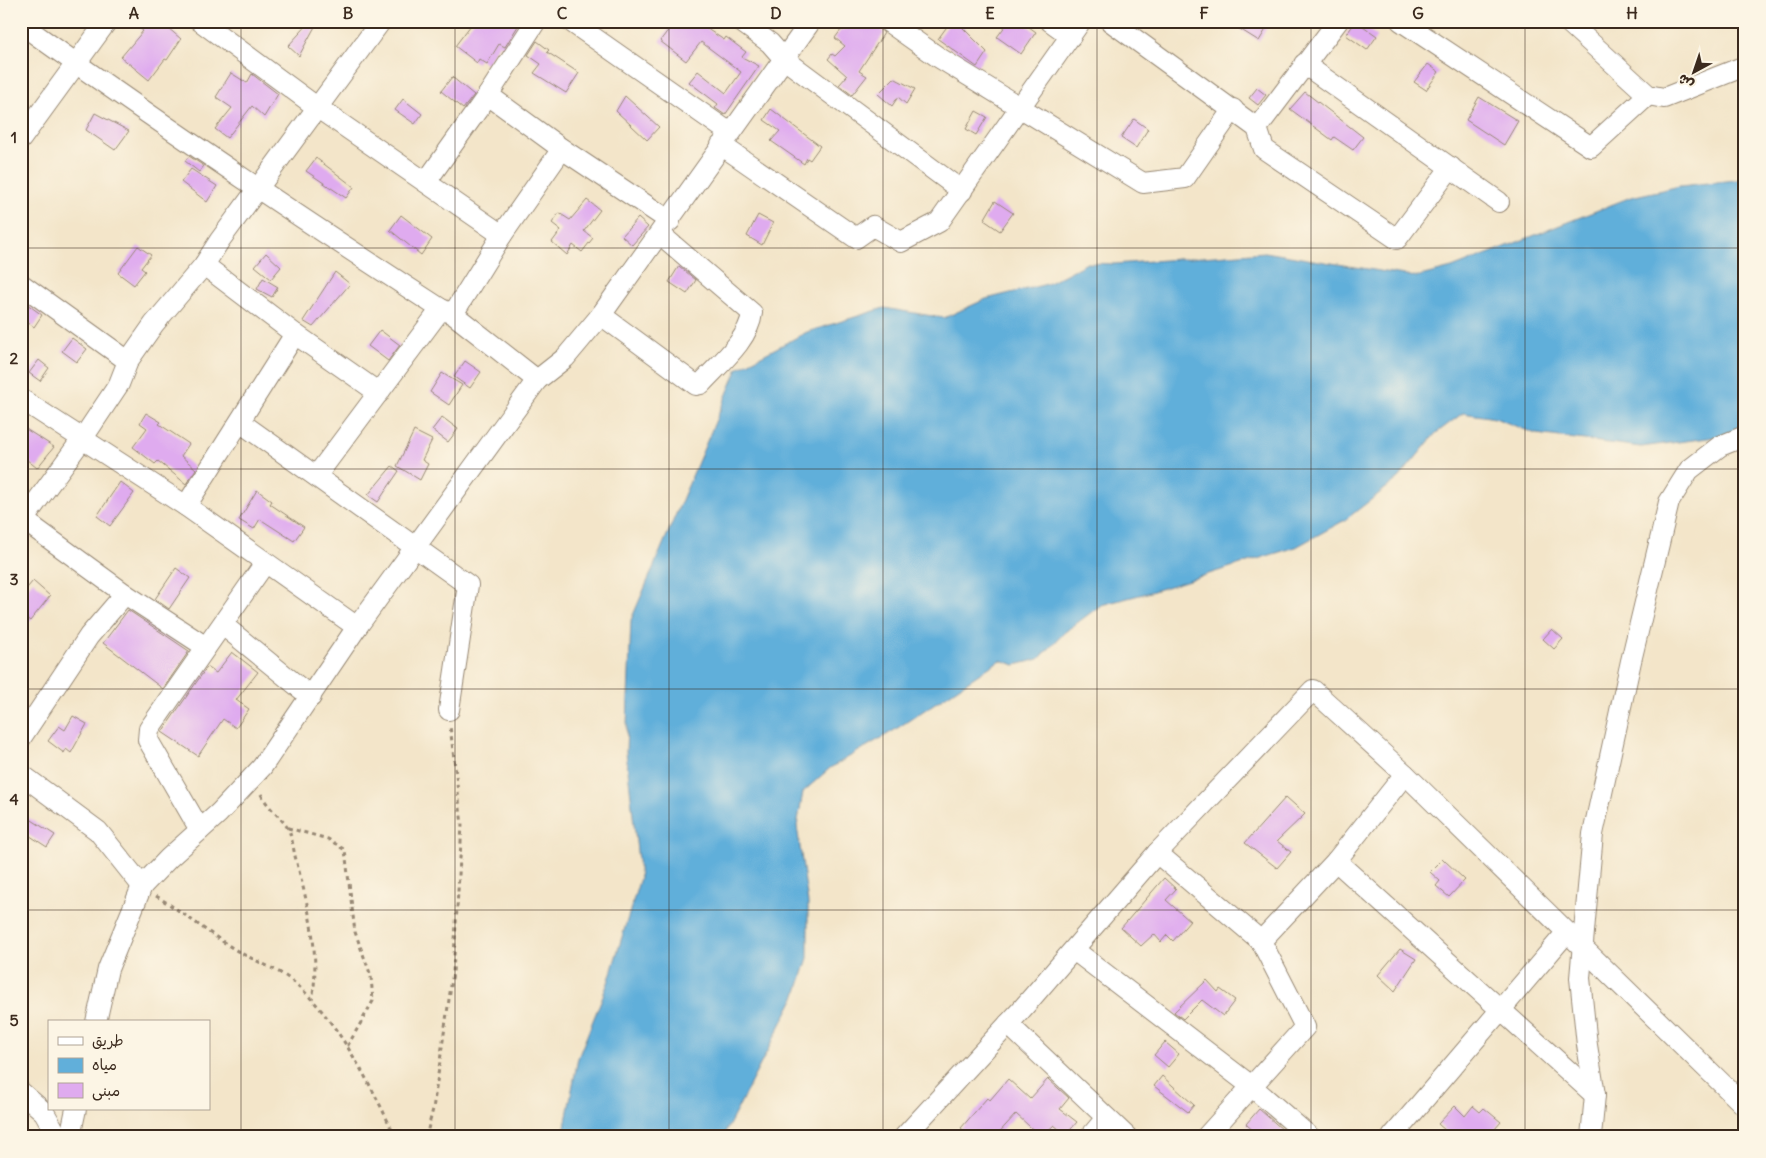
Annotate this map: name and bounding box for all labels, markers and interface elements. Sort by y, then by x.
text: A [129,3,139,23]
text: B [343,3,354,23]
text: C [557,3,568,23]
text: D [770,3,782,23]
text: E [985,3,995,23]
text: F [1199,3,1209,23]
text: G [1412,3,1424,23]
text: H [1626,3,1638,23]
north arrow [1668,48,1718,98]
text: ش [1674,70,1697,94]
text: 1 [11,127,17,147]
text: 2 [10,348,19,368]
text: 3 [9,569,19,589]
text: 4 [9,789,19,809]
text: 5 [9,1010,19,1030]
legend [48,1020,210,1110]
text: طريق [92,1031,124,1050]
text: مياه [92,1055,117,1074]
text: مبنى [92,1081,120,1101]

